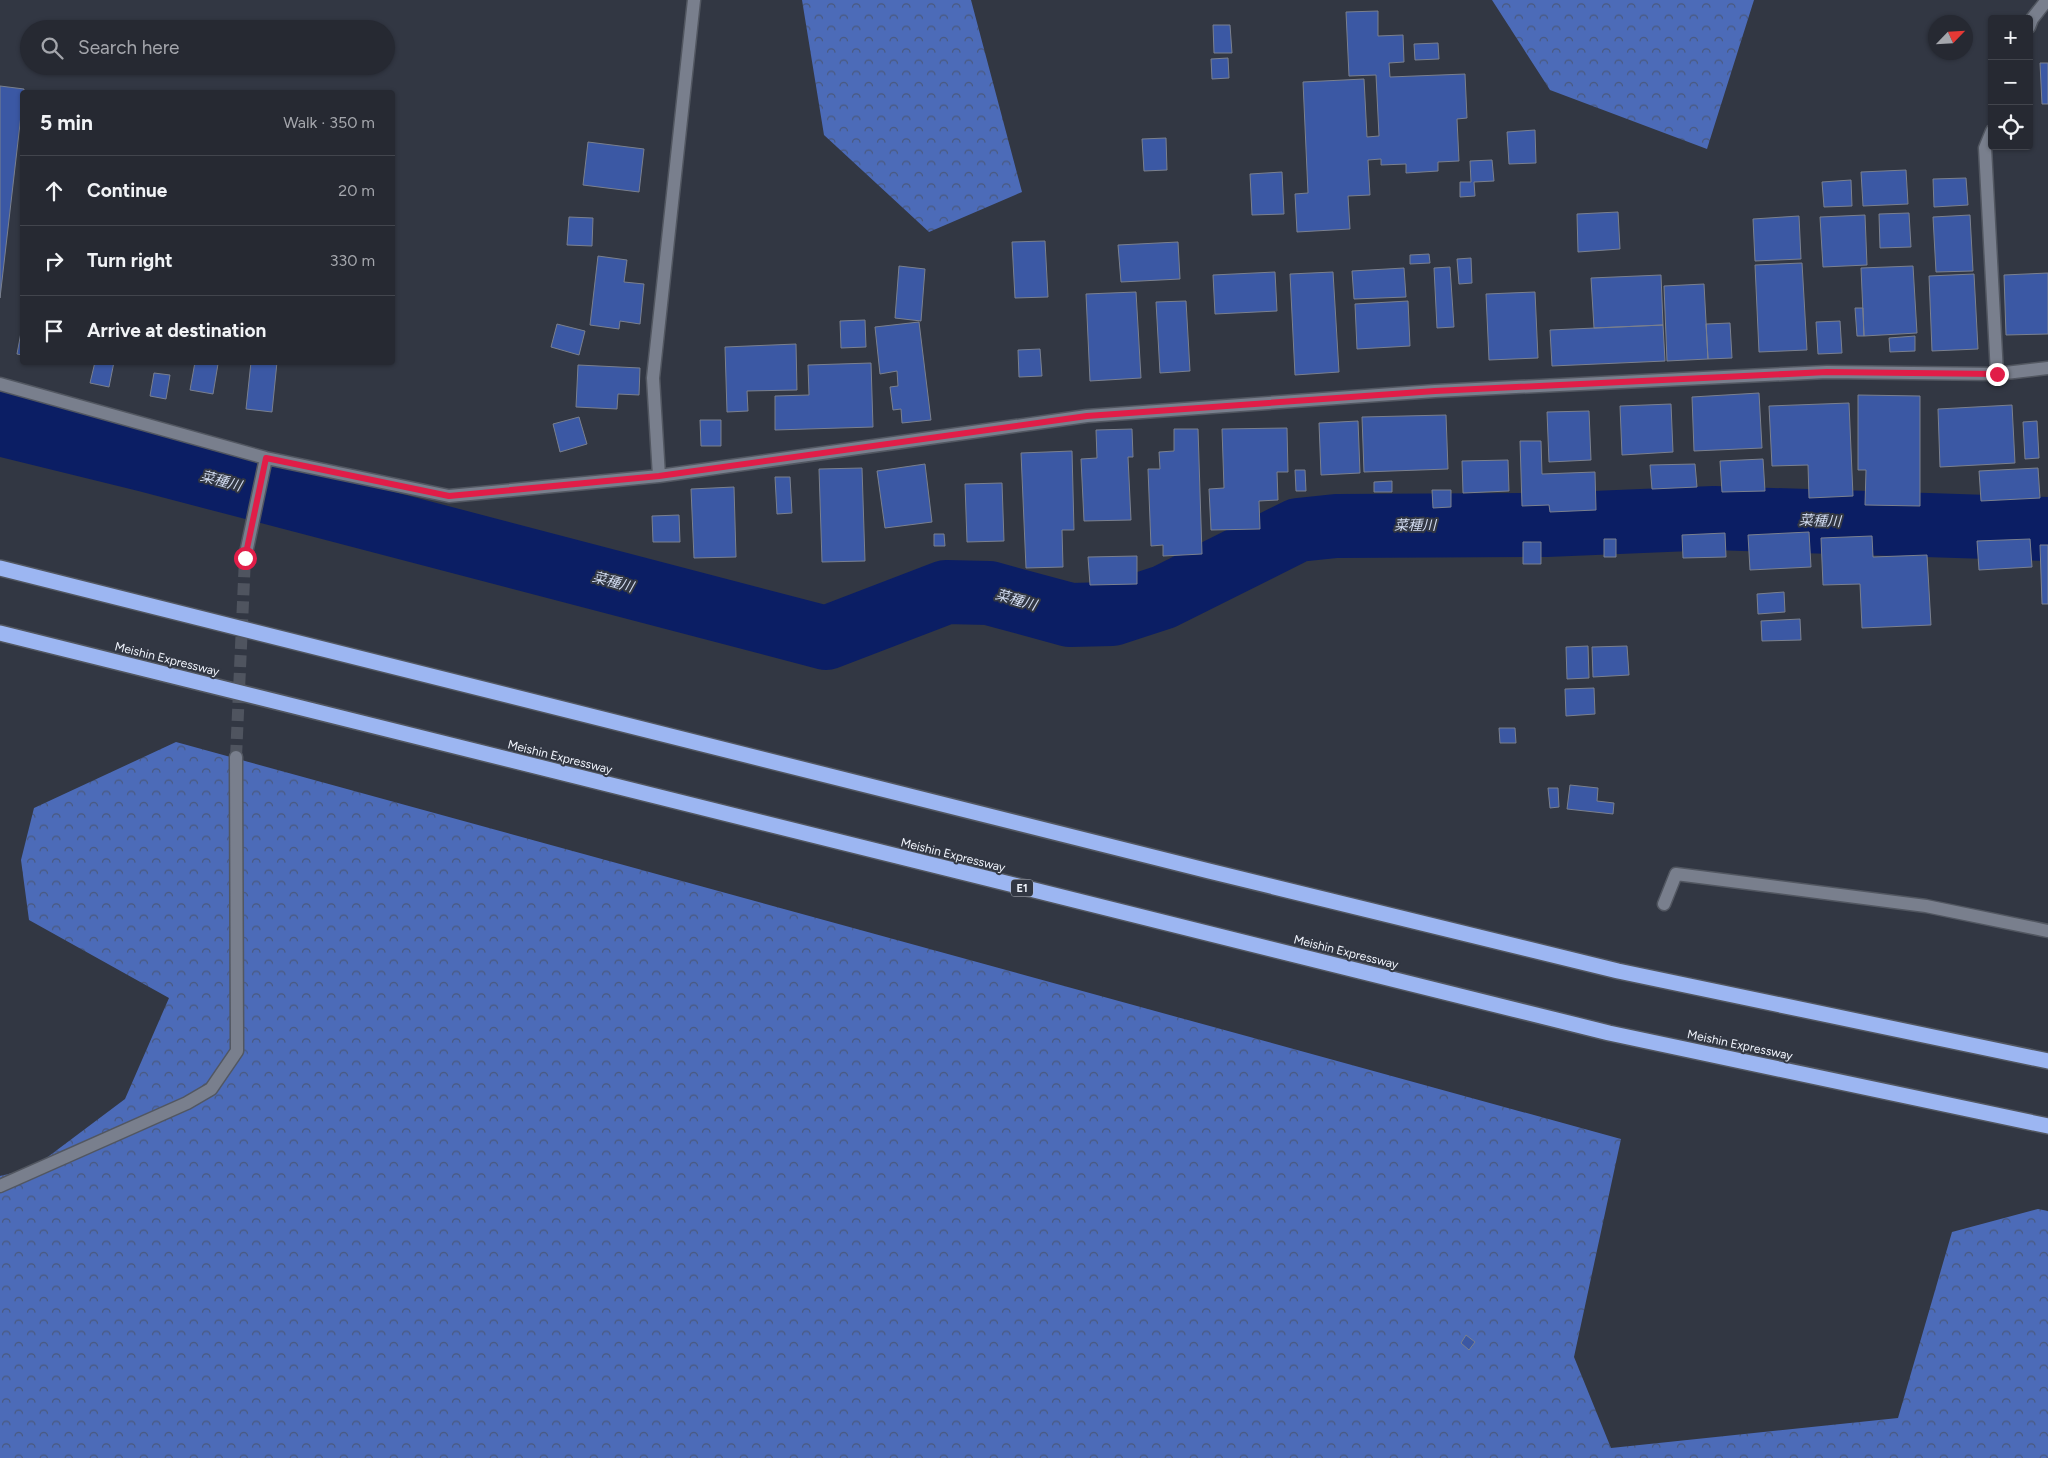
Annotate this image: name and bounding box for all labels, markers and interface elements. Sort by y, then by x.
north arrow [1928,15,1973,60]
map controls [1988,15,2033,150]
button: + [1988,15,2033,60]
search box [20,20,395,75]
icon: search [38,34,66,62]
text: Search here [78,36,180,59]
button: − [1988,60,2033,105]
button: locate [1988,105,2033,150]
text: 5 min [40,110,93,135]
text: Walk · 350 m [283,113,375,132]
icon: ahead [40,177,68,205]
text: Continue [87,179,167,202]
text: 20 m [338,181,375,200]
icon: right [40,247,68,275]
text: Turn right [87,249,173,272]
text: 330 m [330,251,375,270]
icon: arrive [40,317,68,345]
text: Arrive at destination [87,319,266,342]
route end [1986,363,2009,386]
water label: 菜種川 [199,467,245,495]
water label: 菜種川 [1799,512,1843,530]
water label: 菜種川 [1394,517,1438,534]
route start [234,547,257,570]
water label: 菜種川 [591,568,637,596]
water label: 菜種川 [993,586,1040,615]
street label: Meishin Expressway [113,639,222,679]
street label: Meishin Expressway [506,737,615,777]
street label: Meishin Expressway [899,835,1008,875]
road number: E1 [1011,880,1033,896]
street label: Meishin Expressway [1292,932,1401,972]
street label: Meishin Expressway [1686,1027,1795,1063]

